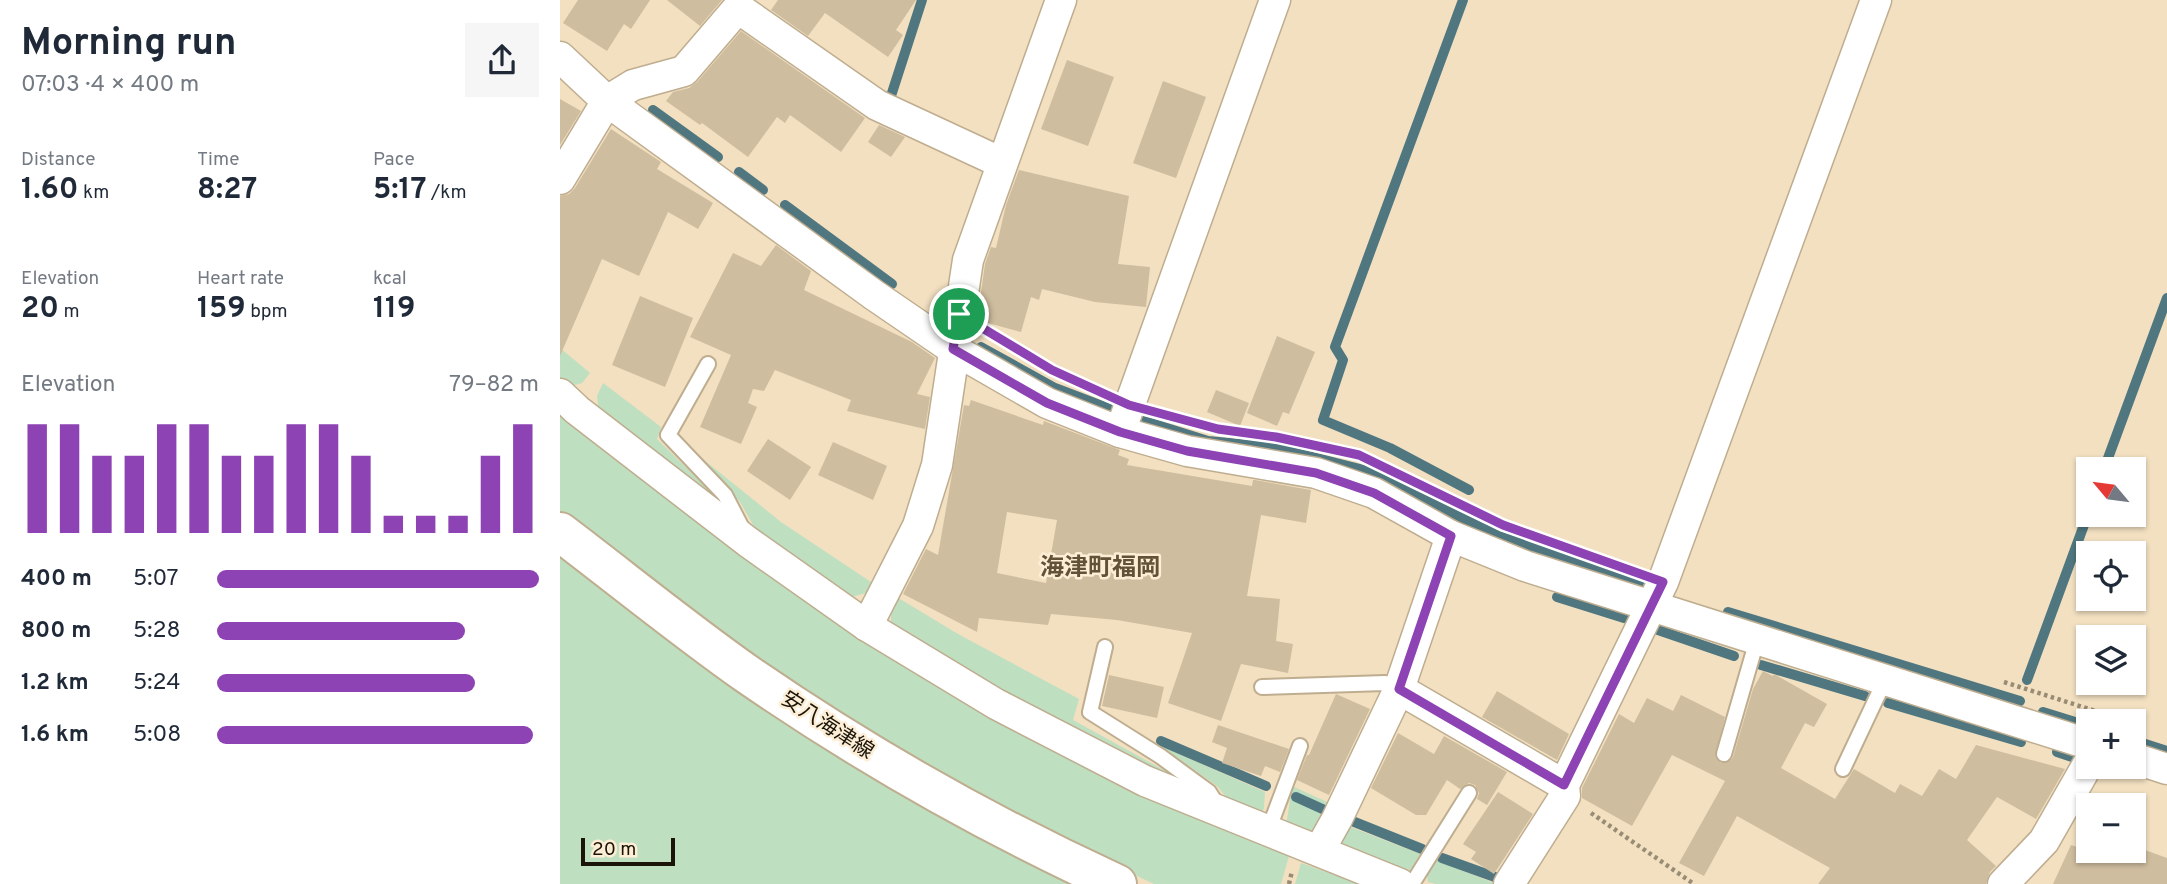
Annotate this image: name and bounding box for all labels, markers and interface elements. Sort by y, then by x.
text: Morning run [21,20,237,69]
button: share [465,23,539,97]
text: 07:03 · 4 × 400 m [21,71,199,100]
text: Distance [21,148,96,172]
text: Time [197,148,240,172]
text: Pace [373,148,415,172]
text: 1.60 [21,172,79,209]
text: 8:27 [197,172,257,209]
text: 5:17 [373,172,427,209]
text: km [79,181,109,205]
text: /km [427,181,467,205]
text: Elevation [21,267,99,291]
text: Heart rate [197,267,284,291]
text: kcal [373,267,407,291]
pin [929,284,989,344]
text: 20 [21,291,59,328]
text: 159 [197,291,246,328]
text: 119 [373,291,415,328]
icon: arrive [940,295,978,333]
text: m [59,300,80,324]
text: bpm [246,300,288,324]
text: Elevation [21,371,116,400]
text: 79–82 m [449,371,539,400]
north arrow [2076,457,2146,527]
map controls [2076,457,2146,863]
button: locate [2076,541,2146,611]
district label: 海津町福岡 [1040,554,1160,584]
text: 400 m [21,565,92,594]
text: 5:07 [133,565,179,594]
text: 800 m [21,617,91,646]
text: 5:28 [133,617,181,646]
button: layers [2076,625,2146,695]
text: 1.2 km [21,669,89,698]
text: 5:24 [133,669,181,698]
street label: 安八海津線 [776,686,878,766]
button: + [2076,709,2146,779]
text: 1.6 km [21,721,89,750]
text: 5:08 [133,721,181,750]
button: − [2076,793,2146,863]
scale bar [581,835,676,867]
text: 20 m [592,838,636,862]

